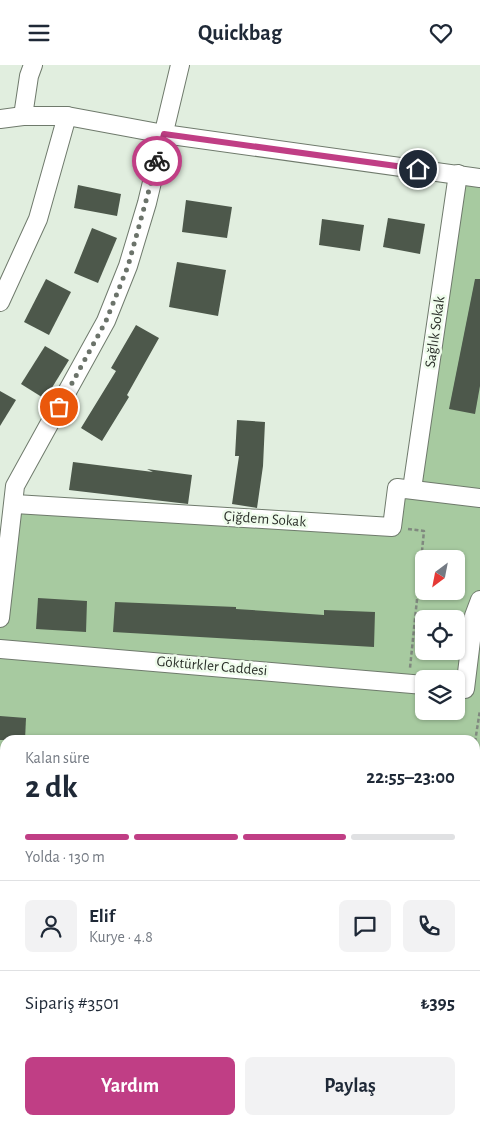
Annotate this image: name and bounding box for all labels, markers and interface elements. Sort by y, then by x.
icon: menu [25,19,53,47]
icon: heart [427,19,455,47]
text: Quickbag [198,22,282,44]
courier [132,136,182,186]
icon: bike [143,147,171,175]
pin [397,148,439,190]
icon: home [404,155,432,183]
street label: Sağlık Sokak [423,295,447,369]
pin [38,386,80,428]
icon: bag [45,393,73,421]
street label: Çiğdem Sokak [223,509,307,529]
north arrow [415,550,465,600]
map controls [415,550,465,720]
button: locate [415,610,465,660]
street label: Göktürkler Caddesi [156,654,268,678]
button: layers [415,670,465,720]
text: Kalan süre [25,750,90,766]
text: 22:55–23:00 [366,768,455,787]
text: 2 dk [25,771,78,803]
text: Yolda · 130 m [25,849,105,865]
button: person [25,900,77,952]
button: chat [339,900,391,952]
button: phone [403,900,455,952]
text: Elif [89,907,115,926]
text: Kurye · 4.8 [89,929,153,945]
text: Sipariş #3501 [25,994,120,1013]
text: ₺395 [420,994,455,1013]
button: Yardım [25,1057,235,1115]
button: Paylaş [245,1057,455,1115]

